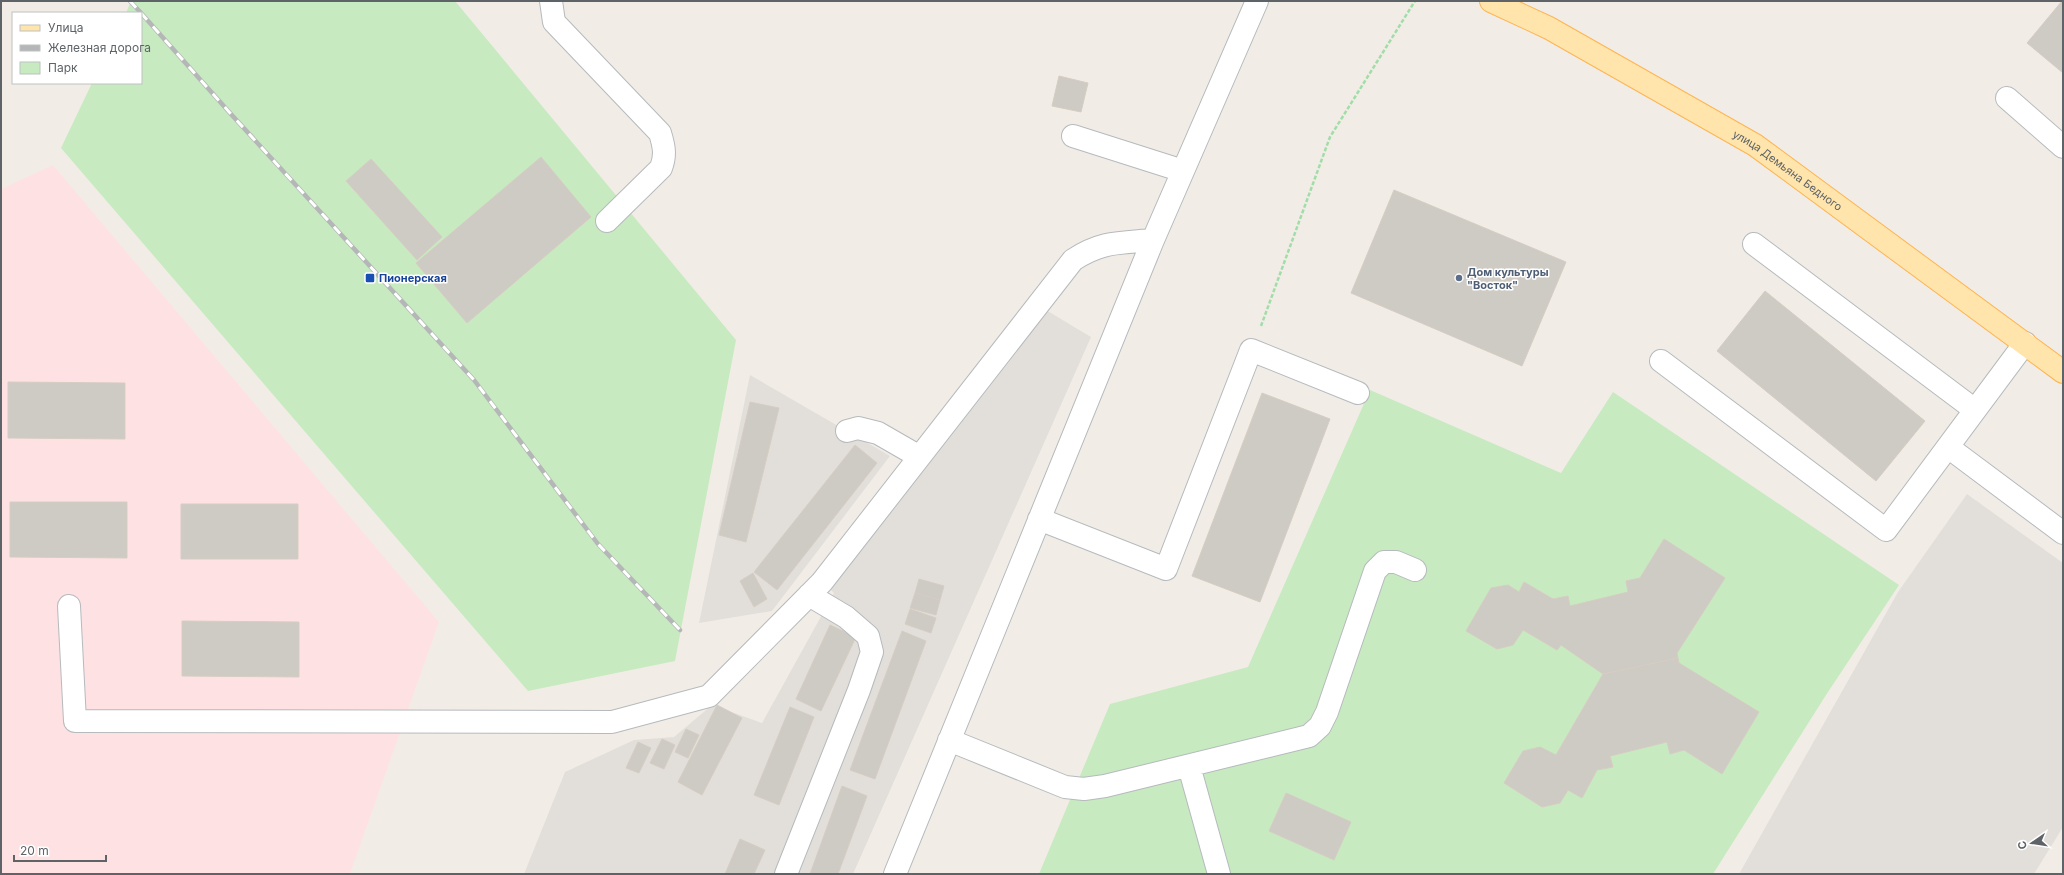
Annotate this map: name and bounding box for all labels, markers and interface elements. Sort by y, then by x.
legend [12,12,142,84]
text: Улица [48,20,83,35]
text: Железная дорога [48,40,151,55]
text: Парк [48,60,78,75]
street label: улица Демьяна Бедного [1730,127,1845,214]
place label: Дом культуры "Восток" [1467,265,1549,292]
place label: Пионерская [379,271,447,285]
marker: Пионерская [364,272,376,284]
marker: Дом культуры "Восток" [1454,273,1464,283]
north arrow [2012,823,2052,863]
scale bar [14,837,106,863]
text: С [2015,840,2030,851]
text: 20 m [20,843,49,858]

